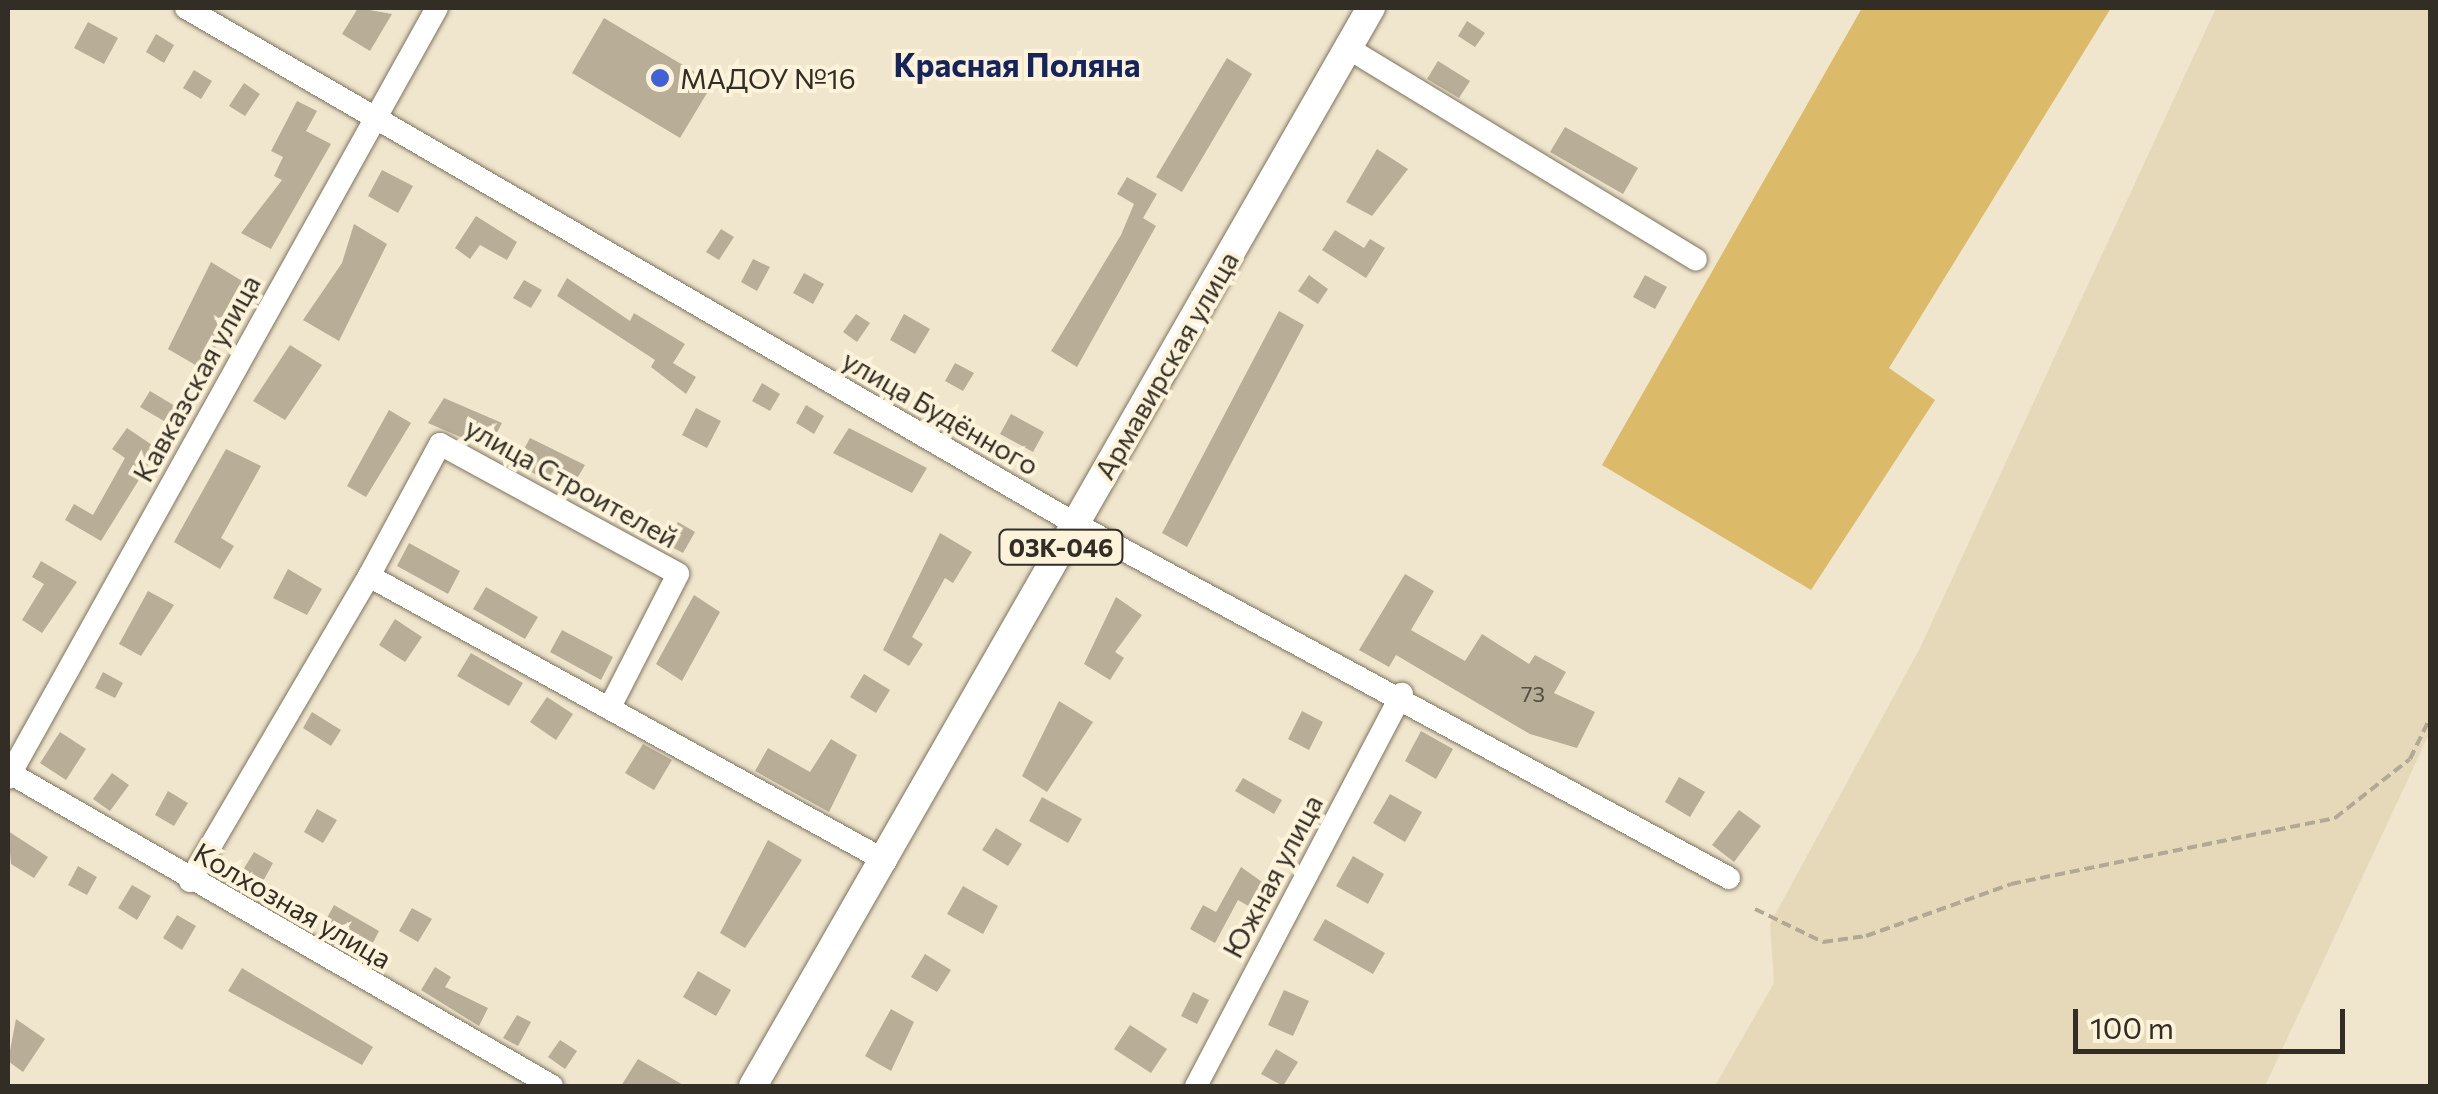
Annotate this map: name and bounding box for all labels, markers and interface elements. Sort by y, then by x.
district label: Красная Поляна [893,45,1141,83]
place label: МАДОУ №16 [680,61,856,95]
marker: МАДОУ №16 [649,67,671,89]
street label: Армавирская улица [1087,245,1245,485]
street label: Кавказская улица [125,269,267,487]
street label: улица Будённого [837,342,1045,482]
street label: улица Строителей [460,410,684,554]
road number: 03К-046 [996,527,1126,567]
house number: 73 [1521,681,1545,707]
street label: Южная улица [1215,789,1329,963]
street label: Колхозная улица [188,835,398,975]
scale bar [2078,989,2350,1051]
text: 100 m [2090,1008,2174,1045]

